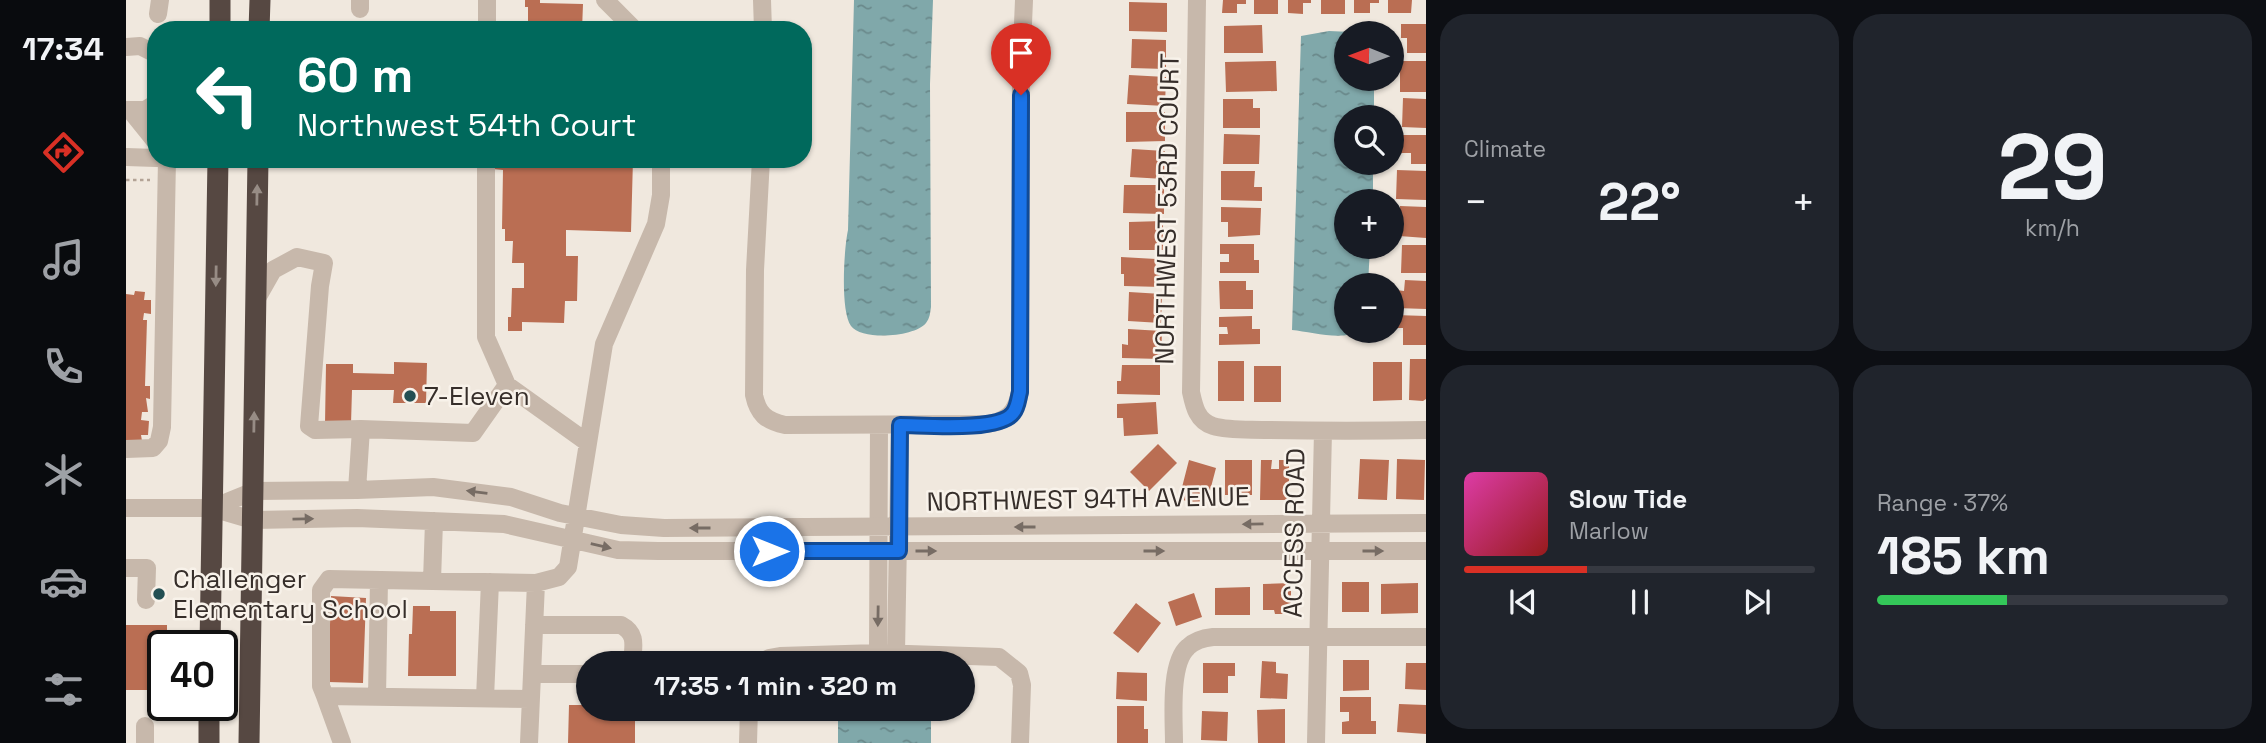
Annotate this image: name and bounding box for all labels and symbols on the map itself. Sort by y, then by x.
north arrow [1334,21,1404,91]
pin [991,23,1051,95]
street label: NORTHWEST 53RD COURT [1147,53,1187,365]
one-way arrow [251,184,263,206]
one-way arrow [210,266,221,288]
place label: 7-Eleven [424,379,530,413]
marker: 7-Eleven [402,388,418,404]
one-way arrow [249,411,260,433]
street label: ACCESS ROAD [1276,448,1312,618]
street label: NORTHWEST 94TH AVENUE [926,479,1250,519]
one-way arrow [466,487,488,498]
one-way arrow [292,513,314,525]
position arrow [732,514,806,588]
one-way arrow [1242,518,1264,530]
one-way arrow [1014,521,1036,533]
one-way arrow [689,522,711,534]
one-way arrow [590,541,612,552]
one-way arrow [916,545,938,557]
one-way arrow [1143,545,1165,557]
one-way arrow [1363,545,1385,557]
place label: Challenger Elementary School [173,562,408,626]
marker: Challenger Elementary School [151,586,167,602]
one-way arrow [873,605,884,627]
speed limit sign: 40 [147,630,238,721]

